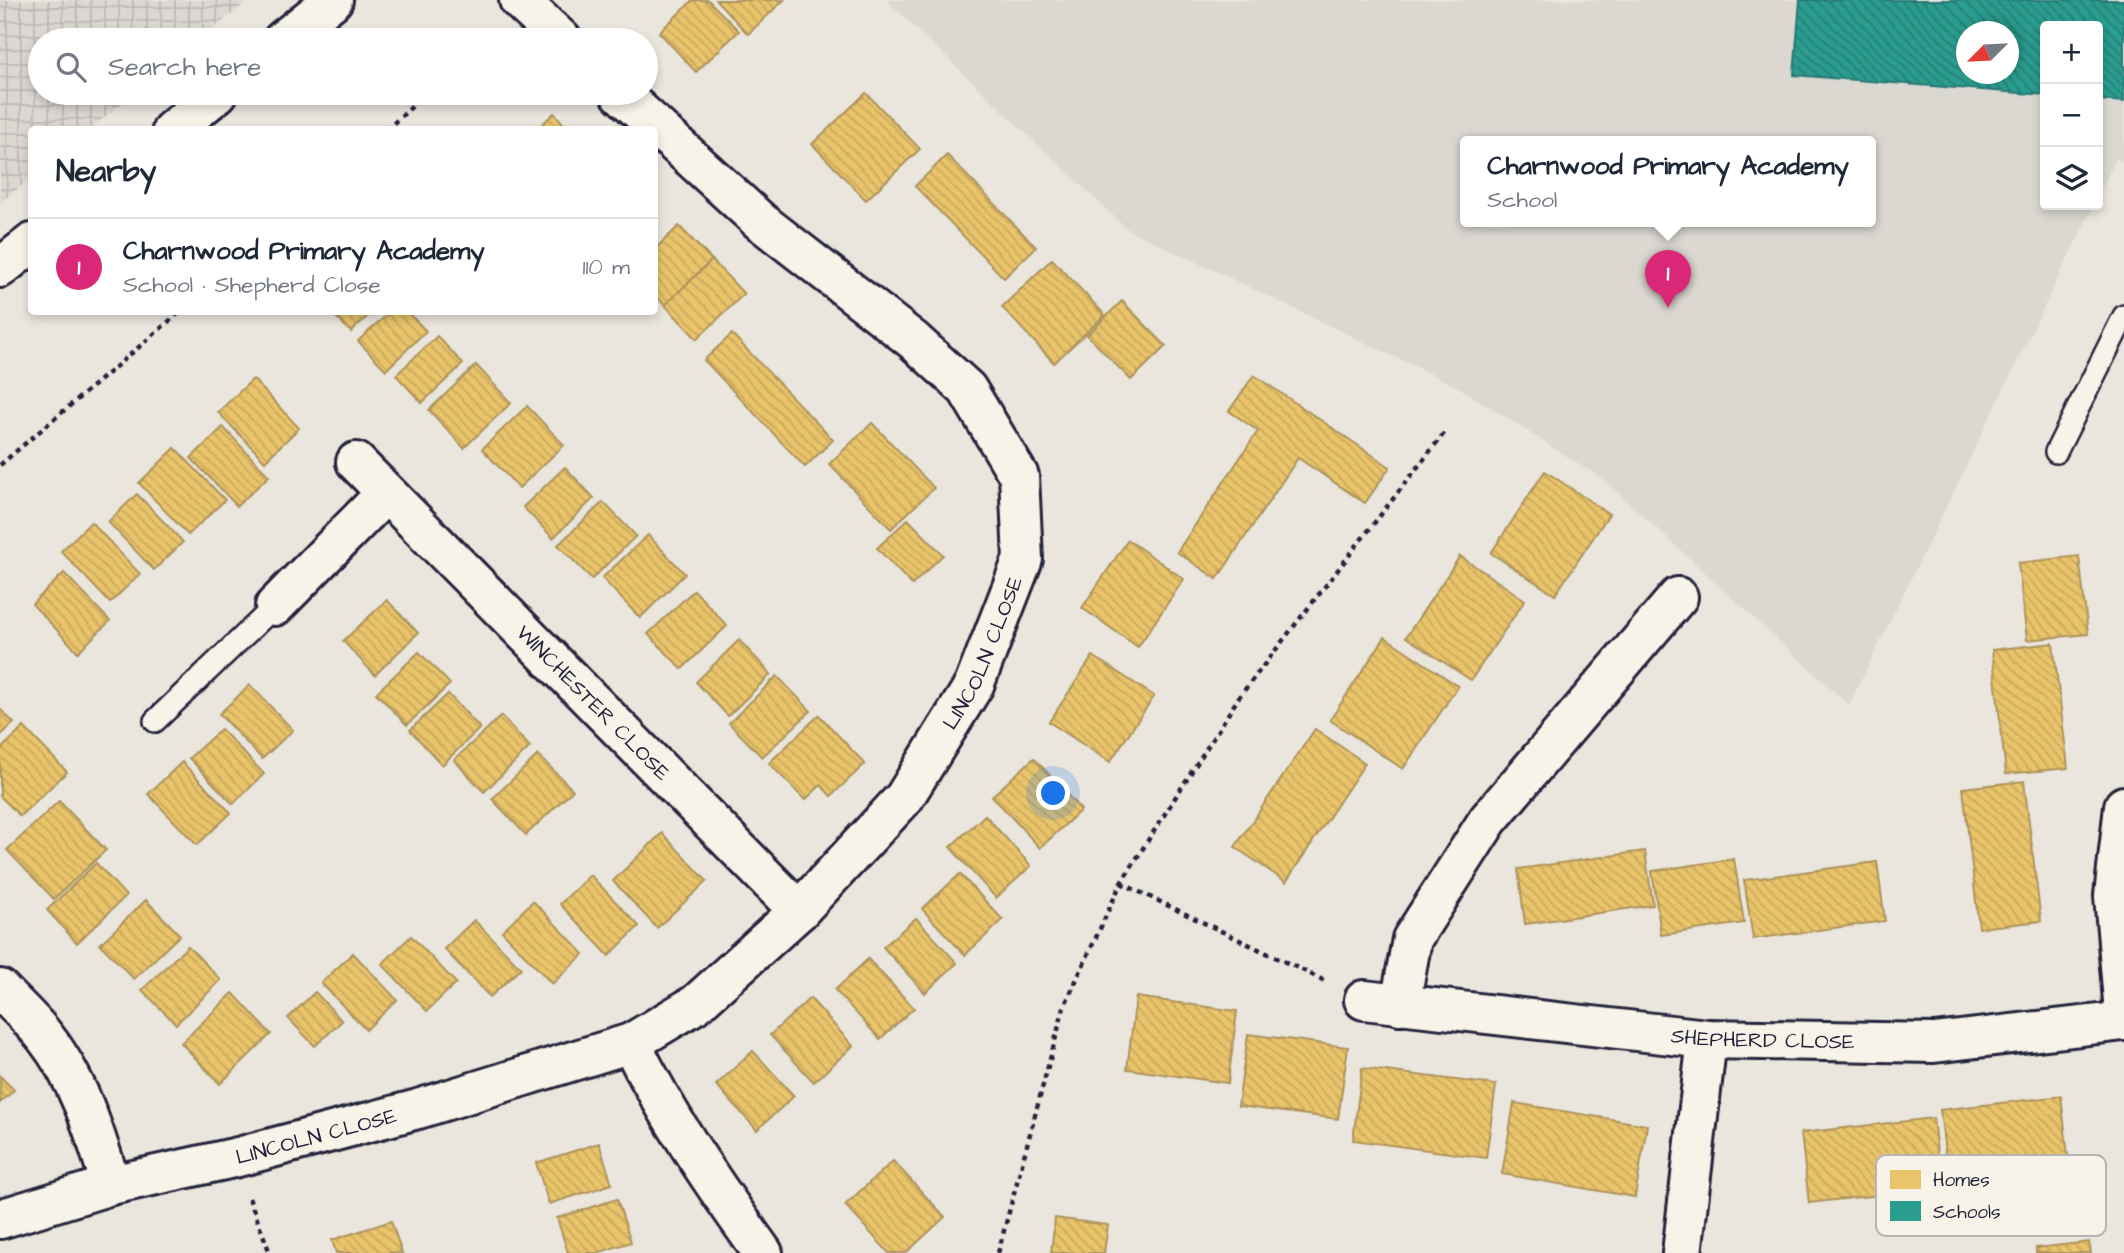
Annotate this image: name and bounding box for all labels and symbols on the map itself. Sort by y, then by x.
north arrow [1956,21,2019,84]
pin: 1 [1645,250,1691,308]
street label: LINCOLN CLOSE [936,572,1030,735]
street label: WINCHESTER CLOSE [510,619,677,788]
your location [1036,776,1070,810]
street label: SHEPHERD CLOSE [1669,1021,1855,1057]
street label: LINCOLN CLOSE [233,1101,400,1172]
legend [1876,1155,2106,1236]
text: Homes [1933,1167,1990,1194]
text: Schools [1933,1199,2001,1226]

